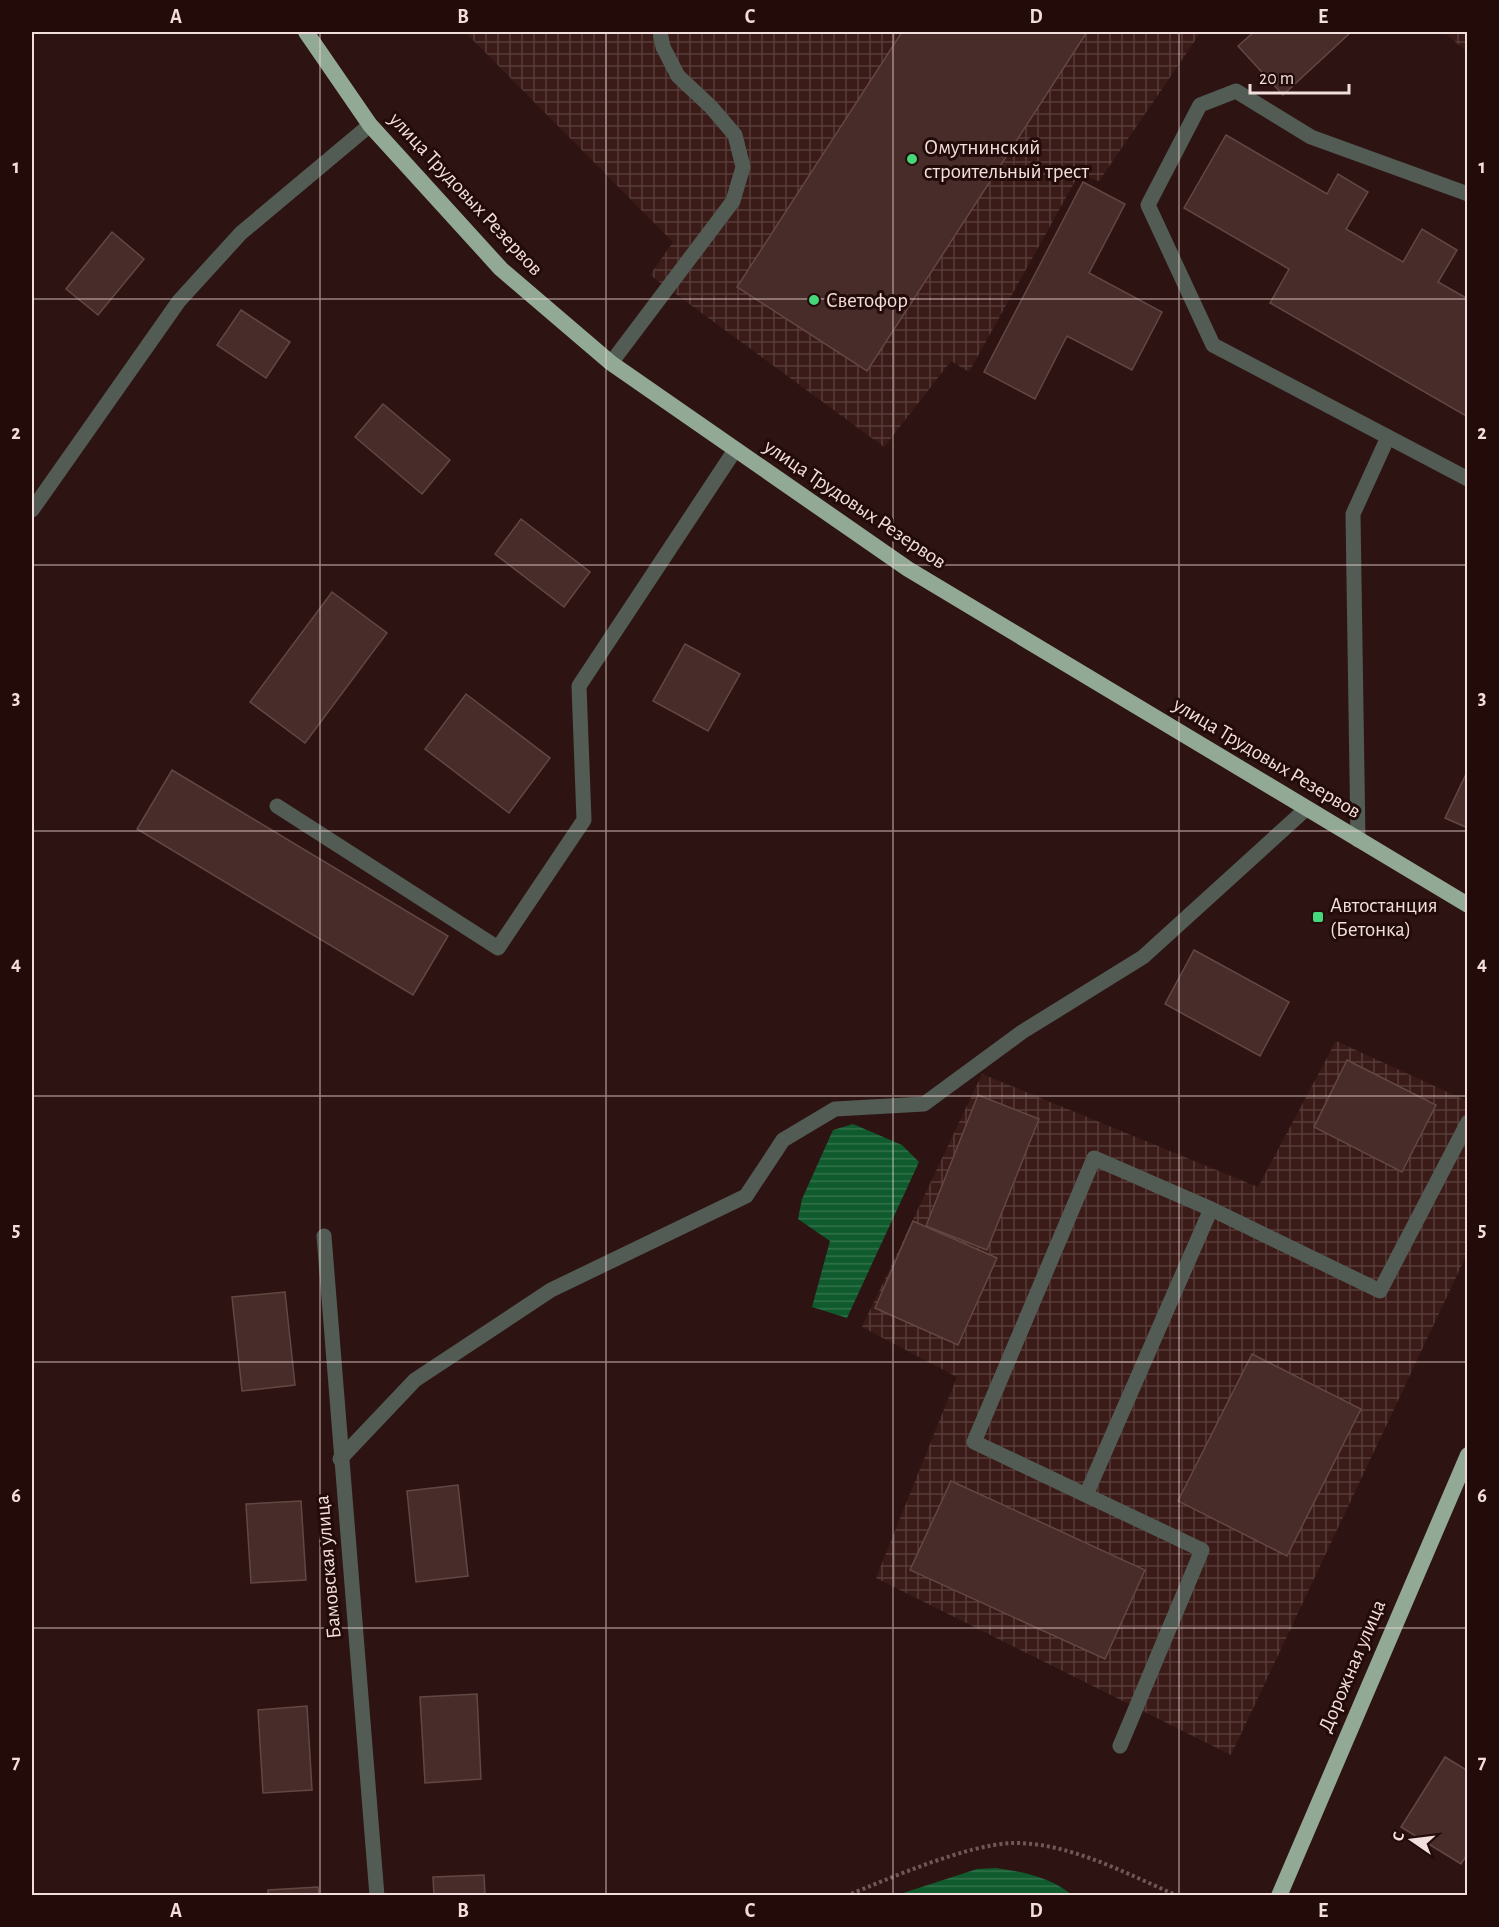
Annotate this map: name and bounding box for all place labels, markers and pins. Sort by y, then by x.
place label: Омутнинский строительный трест [924,137,1090,182]
marker: Омутнинский строительный трест [905,152,919,166]
place label: Светофор [826,290,908,311]
marker: Светофор [807,293,821,307]
place label: Автостанция (Бетонка) [1330,895,1438,940]
marker: Автостанция (Бетонка) [1311,910,1325,924]

